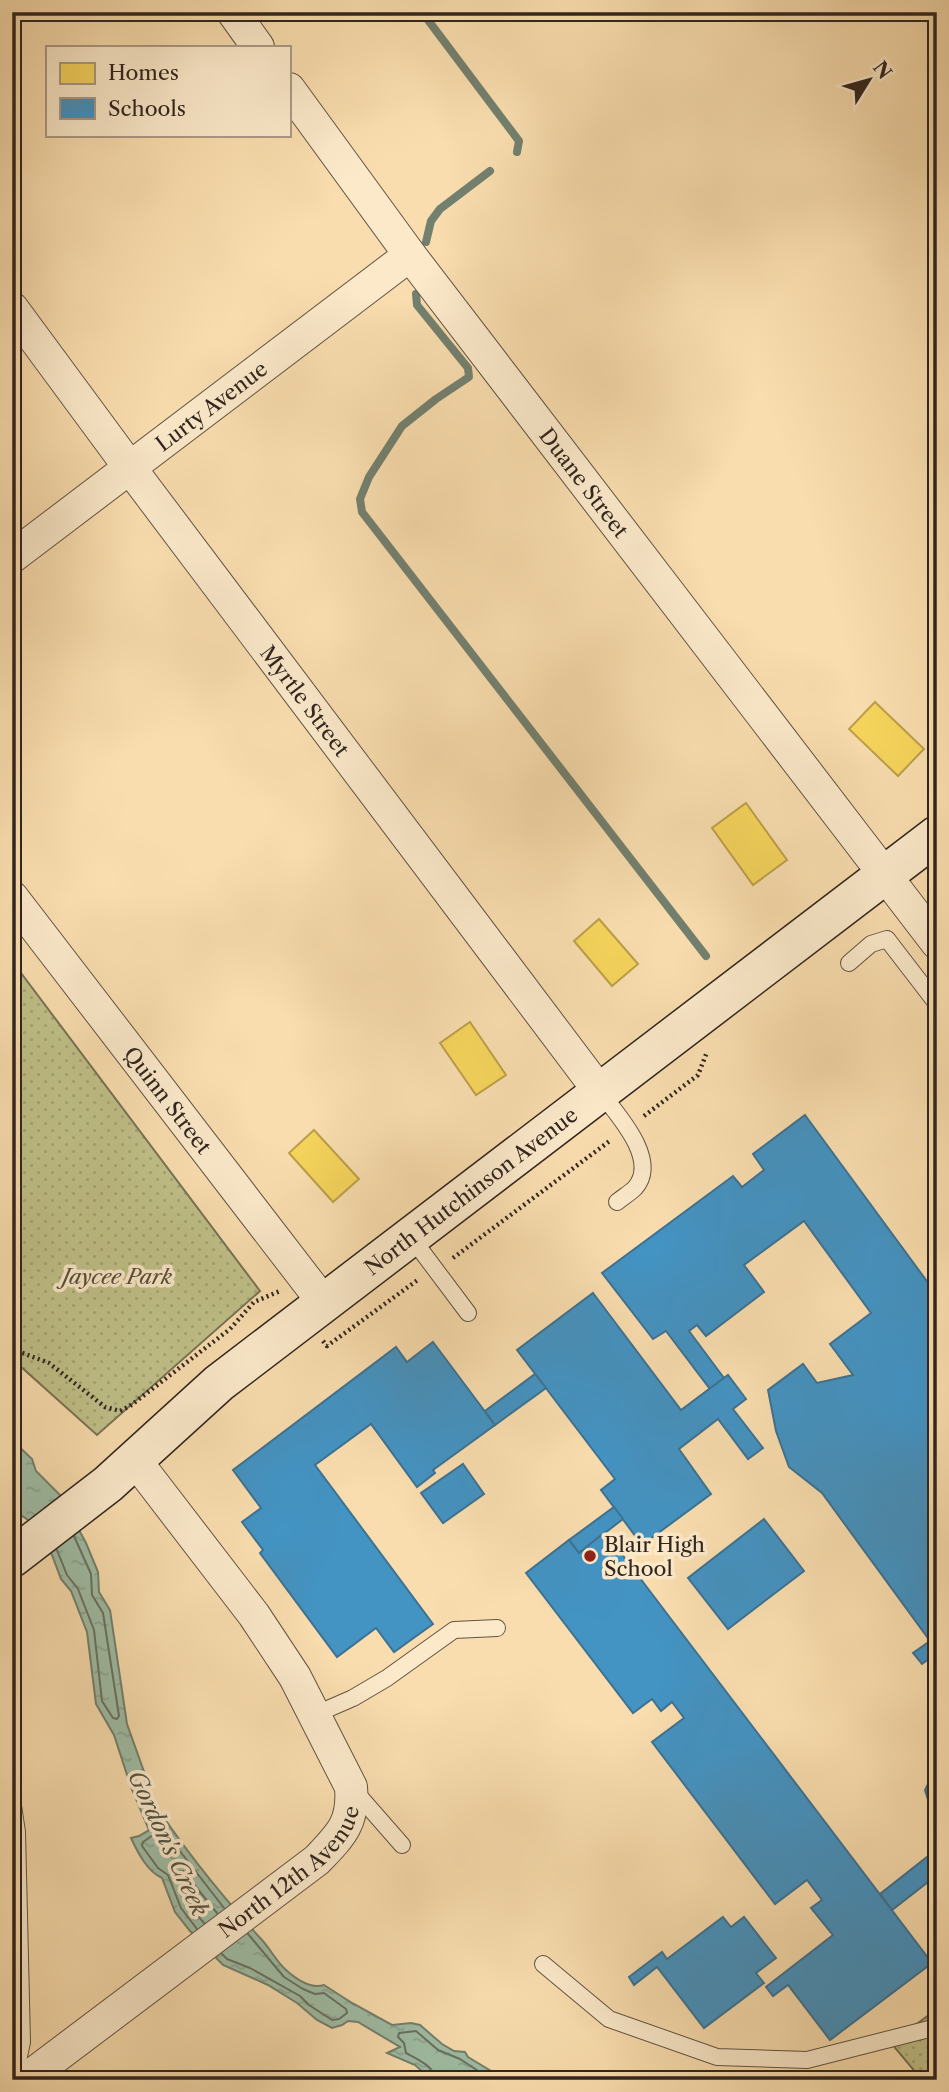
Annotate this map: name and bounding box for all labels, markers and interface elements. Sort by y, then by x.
legend [46,46,290,136]
north arrow [834,46,904,116]
text: N [868,57,896,84]
text: Homes [108,60,179,85]
text: Schools [108,96,186,121]
street label: Lurty Avenue [150,356,272,456]
street label: Duane Street [534,423,634,543]
street label: Myrtle Street [256,640,355,761]
street label: Quinn Street [119,1041,217,1159]
street label: North Hutchinson Avenue [359,1102,582,1280]
park label: Jaycee Park [56,1264,172,1289]
place label: Blair High School [604,1532,705,1581]
marker: Blair High School [582,1548,598,1564]
water label: Gordon's Creek [122,1766,214,1920]
street label: North 12th Avenue [213,1803,363,1942]

